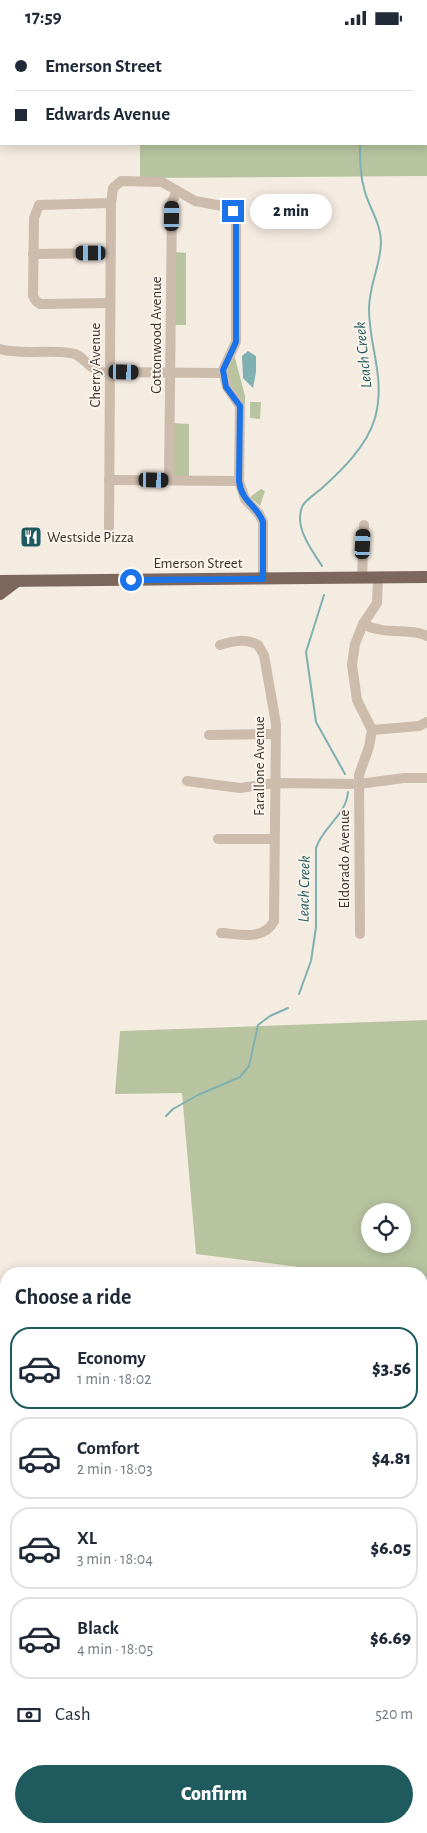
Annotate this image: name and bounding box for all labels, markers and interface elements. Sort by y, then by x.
text: 17:59 [25,8,62,27]
text: Emerson Street [45,57,162,76]
text: Edwards Avenue [45,105,170,124]
callout: 2 min [250,193,333,229]
route end [222,200,244,222]
car [164,201,179,231]
text: 2 min [273,203,309,219]
car [76,246,106,261]
street label: Cottonwood Avenue [149,276,164,394]
water label: Leach Creek [352,321,374,389]
street label: Cherry Avenue [88,322,103,408]
car [108,364,139,380]
car [138,472,169,488]
restaurant icon: Westside Pizza [19,525,43,549]
car [354,529,371,559]
place label: Westside Pizza [47,530,134,545]
street label: Emerson Street [153,556,243,571]
route start [120,569,142,591]
street label: Farallone Avenue [252,716,267,816]
street label: Eldorado Avenue [337,809,352,908]
water label: Leach Creek [295,855,313,923]
map controls [361,1203,411,1253]
button: locate [361,1203,411,1253]
text: Choose a ride [15,1286,131,1308]
icon: car [17,1346,62,1391]
text: Economy [77,1349,146,1368]
text: $3.56 [372,1359,411,1378]
text: 1 min · 18:02 [77,1371,152,1387]
icon: car [17,1436,62,1481]
text: Comfort [77,1439,139,1458]
text: $4.81 [372,1449,411,1468]
text: 2 min · 18:03 [77,1461,153,1477]
icon: car [17,1526,62,1571]
text: XL [77,1529,97,1548]
text: $6.05 [371,1539,411,1558]
text: 3 min · 18:04 [77,1551,153,1567]
icon: car [17,1616,62,1661]
text: Black [77,1619,119,1638]
text: $6.69 [370,1629,411,1648]
text: 4 min · 18:05 [77,1641,153,1657]
icon: cash [15,1701,43,1729]
text: Cash [55,1705,91,1724]
text: 520 m [375,1706,413,1722]
button: Confirm [15,1765,413,1823]

